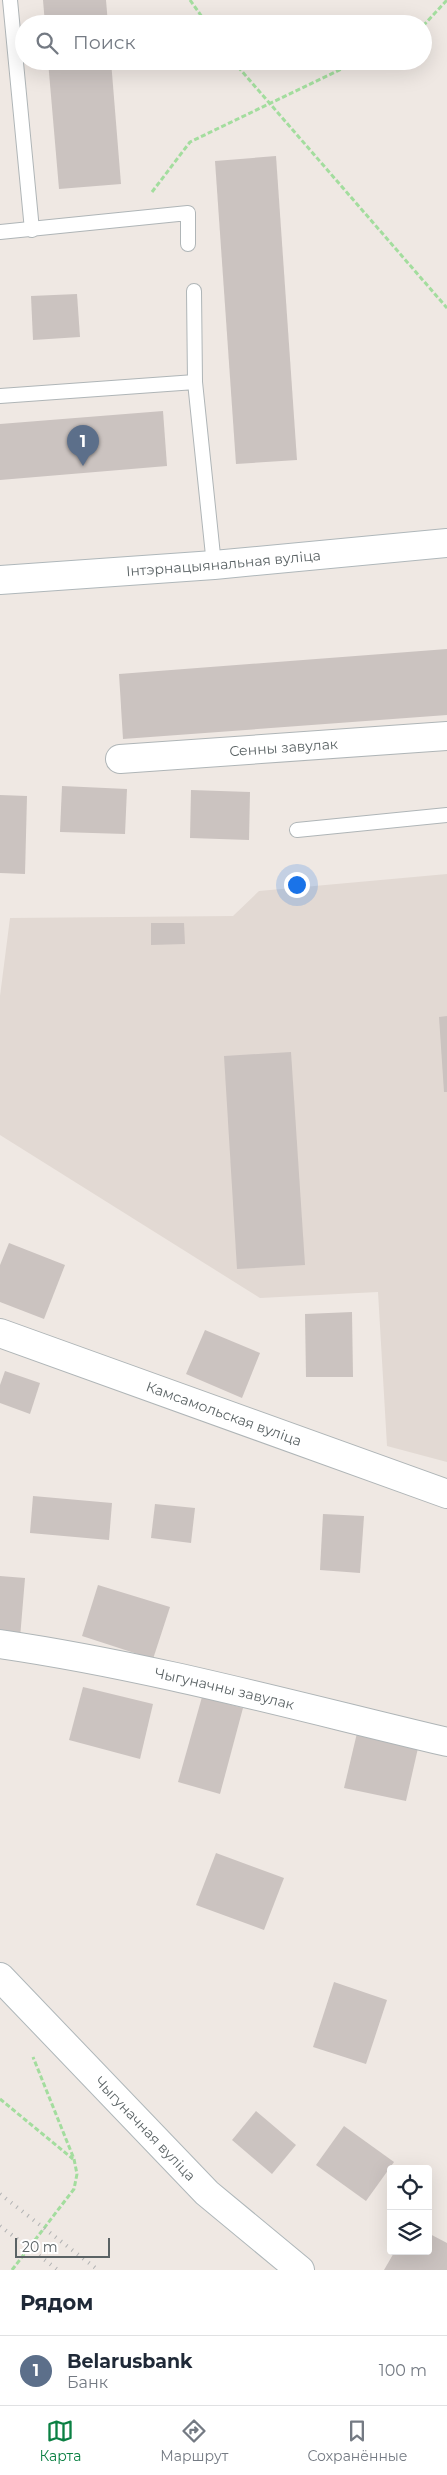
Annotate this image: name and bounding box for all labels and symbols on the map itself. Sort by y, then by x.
pin: 1 [67,425,99,466]
street label: Інтэрнацыянальная вуліца [125,546,322,580]
street label: Сенны завулак [229,735,338,760]
your location [284,872,310,898]
street label: Камсамольская вуліца [144,1377,304,1450]
street label: Чыгуначны завулак [153,1664,296,1713]
street label: Чыгуначная вуліца [91,2073,199,2185]
scale bar [15,2235,110,2258]

